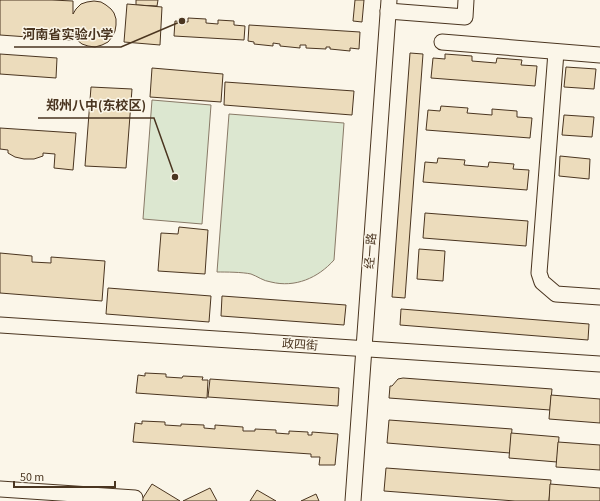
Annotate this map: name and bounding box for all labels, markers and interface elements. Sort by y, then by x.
callout: 河南省实验小学 [14,22,121,47]
text: 河南省实验小学 [22,26,114,44]
callout: 郑州八中(东校区) [38,93,154,118]
text: 郑州八中(东校区) [46,97,146,115]
street label: 经一路 [361,232,381,270]
street label: 政四街 [281,335,319,355]
scale bar [14,463,115,489]
text: 50 m [20,469,44,486]

